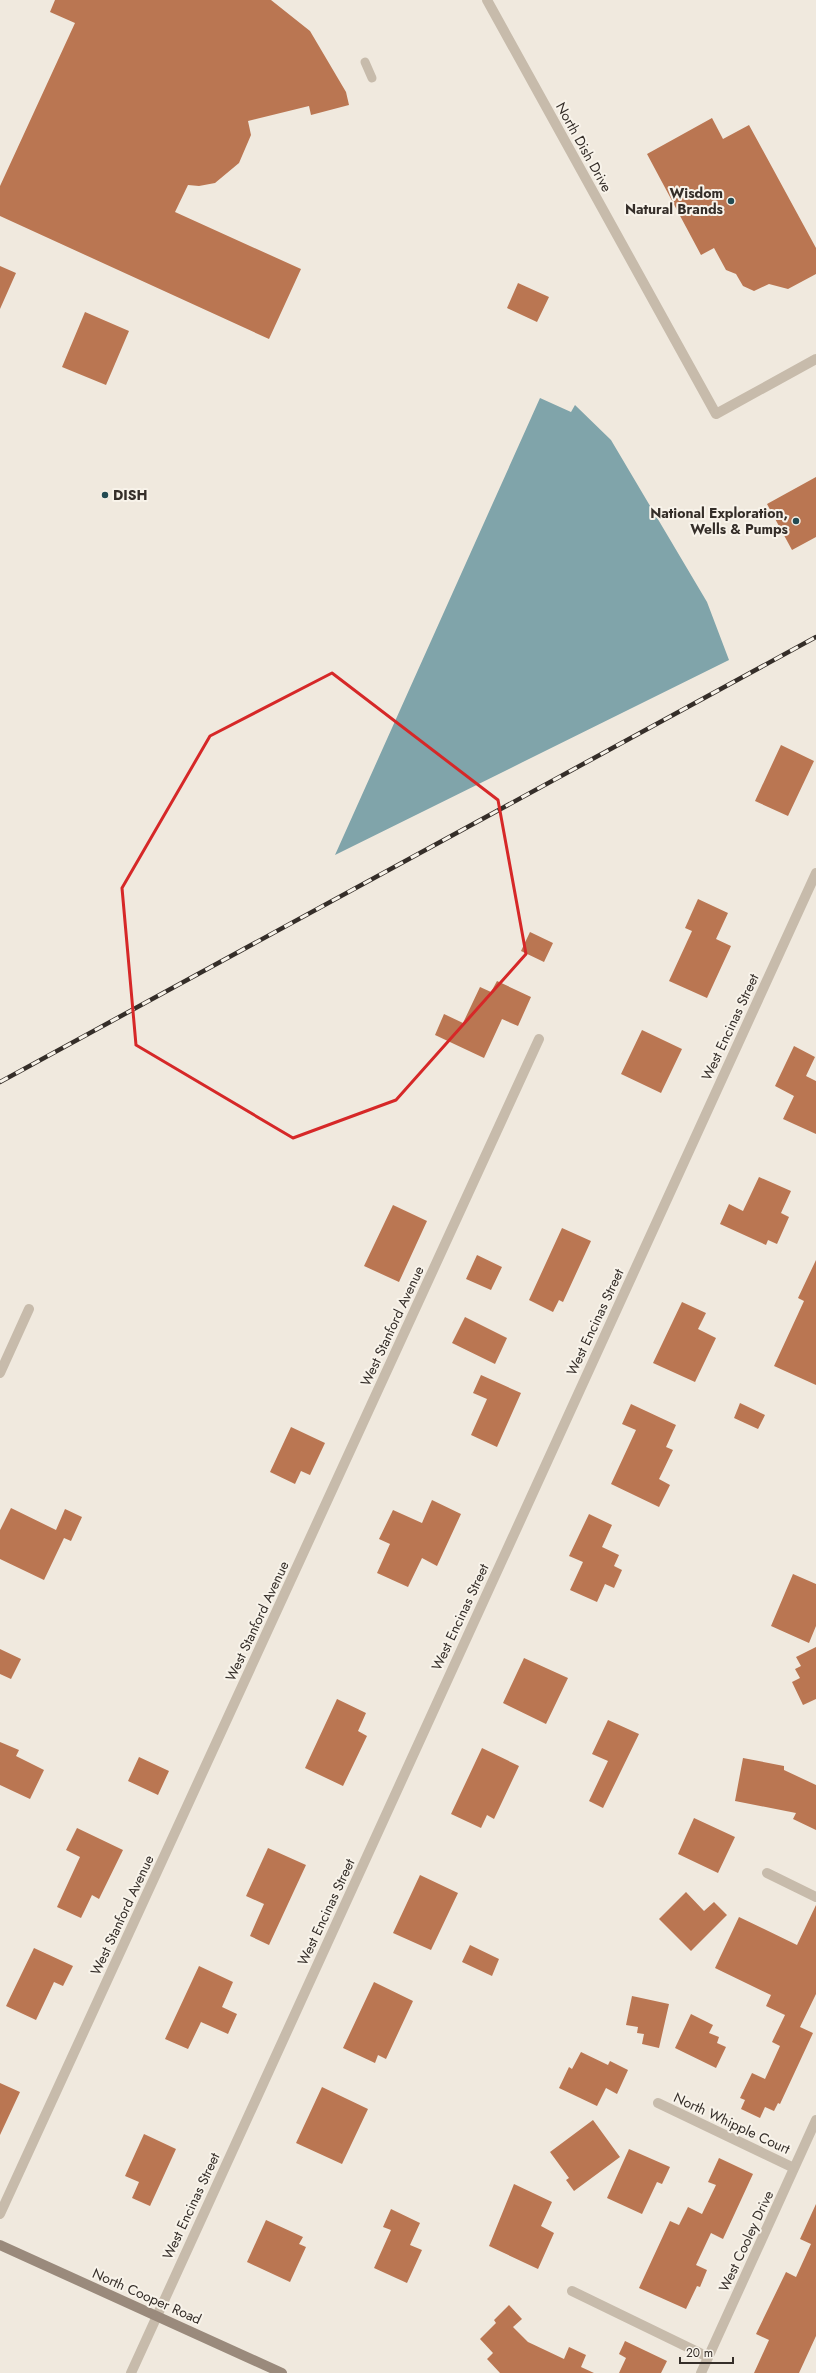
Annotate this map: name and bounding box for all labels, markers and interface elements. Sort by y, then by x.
street label: North Dish Drive [551,99,617,195]
place label: Wisdom Natural Brands [625,183,724,219]
marker: Wisdom Natural Brands [726,196,736,206]
place label: DISH [113,485,148,505]
marker: DISH [100,490,110,500]
place label: National Exploration, Wells & Pumps [650,503,789,539]
marker: National Exploration, Wells & Pumps [791,516,801,526]
street label: West Encinas Street [696,970,764,1084]
street label: West Stanford Avenue [355,1263,429,1389]
street label: West Encinas Street [561,1265,629,1379]
street label: West Stanford Avenue [220,1558,294,1684]
street label: West Encinas Street [426,1560,494,1674]
street label: West Stanford Avenue [85,1852,159,1978]
street label: West Encinas Street [292,1855,360,1969]
street label: North Whipple Court [670,2087,794,2159]
street label: West Encinas Street [157,2149,225,2263]
street label: West Cooley Drive [714,2187,778,2295]
street label: North Cooper Road [89,2263,205,2329]
scale bar [680,2339,733,2365]
text: 20 m [686,2344,713,2362]

